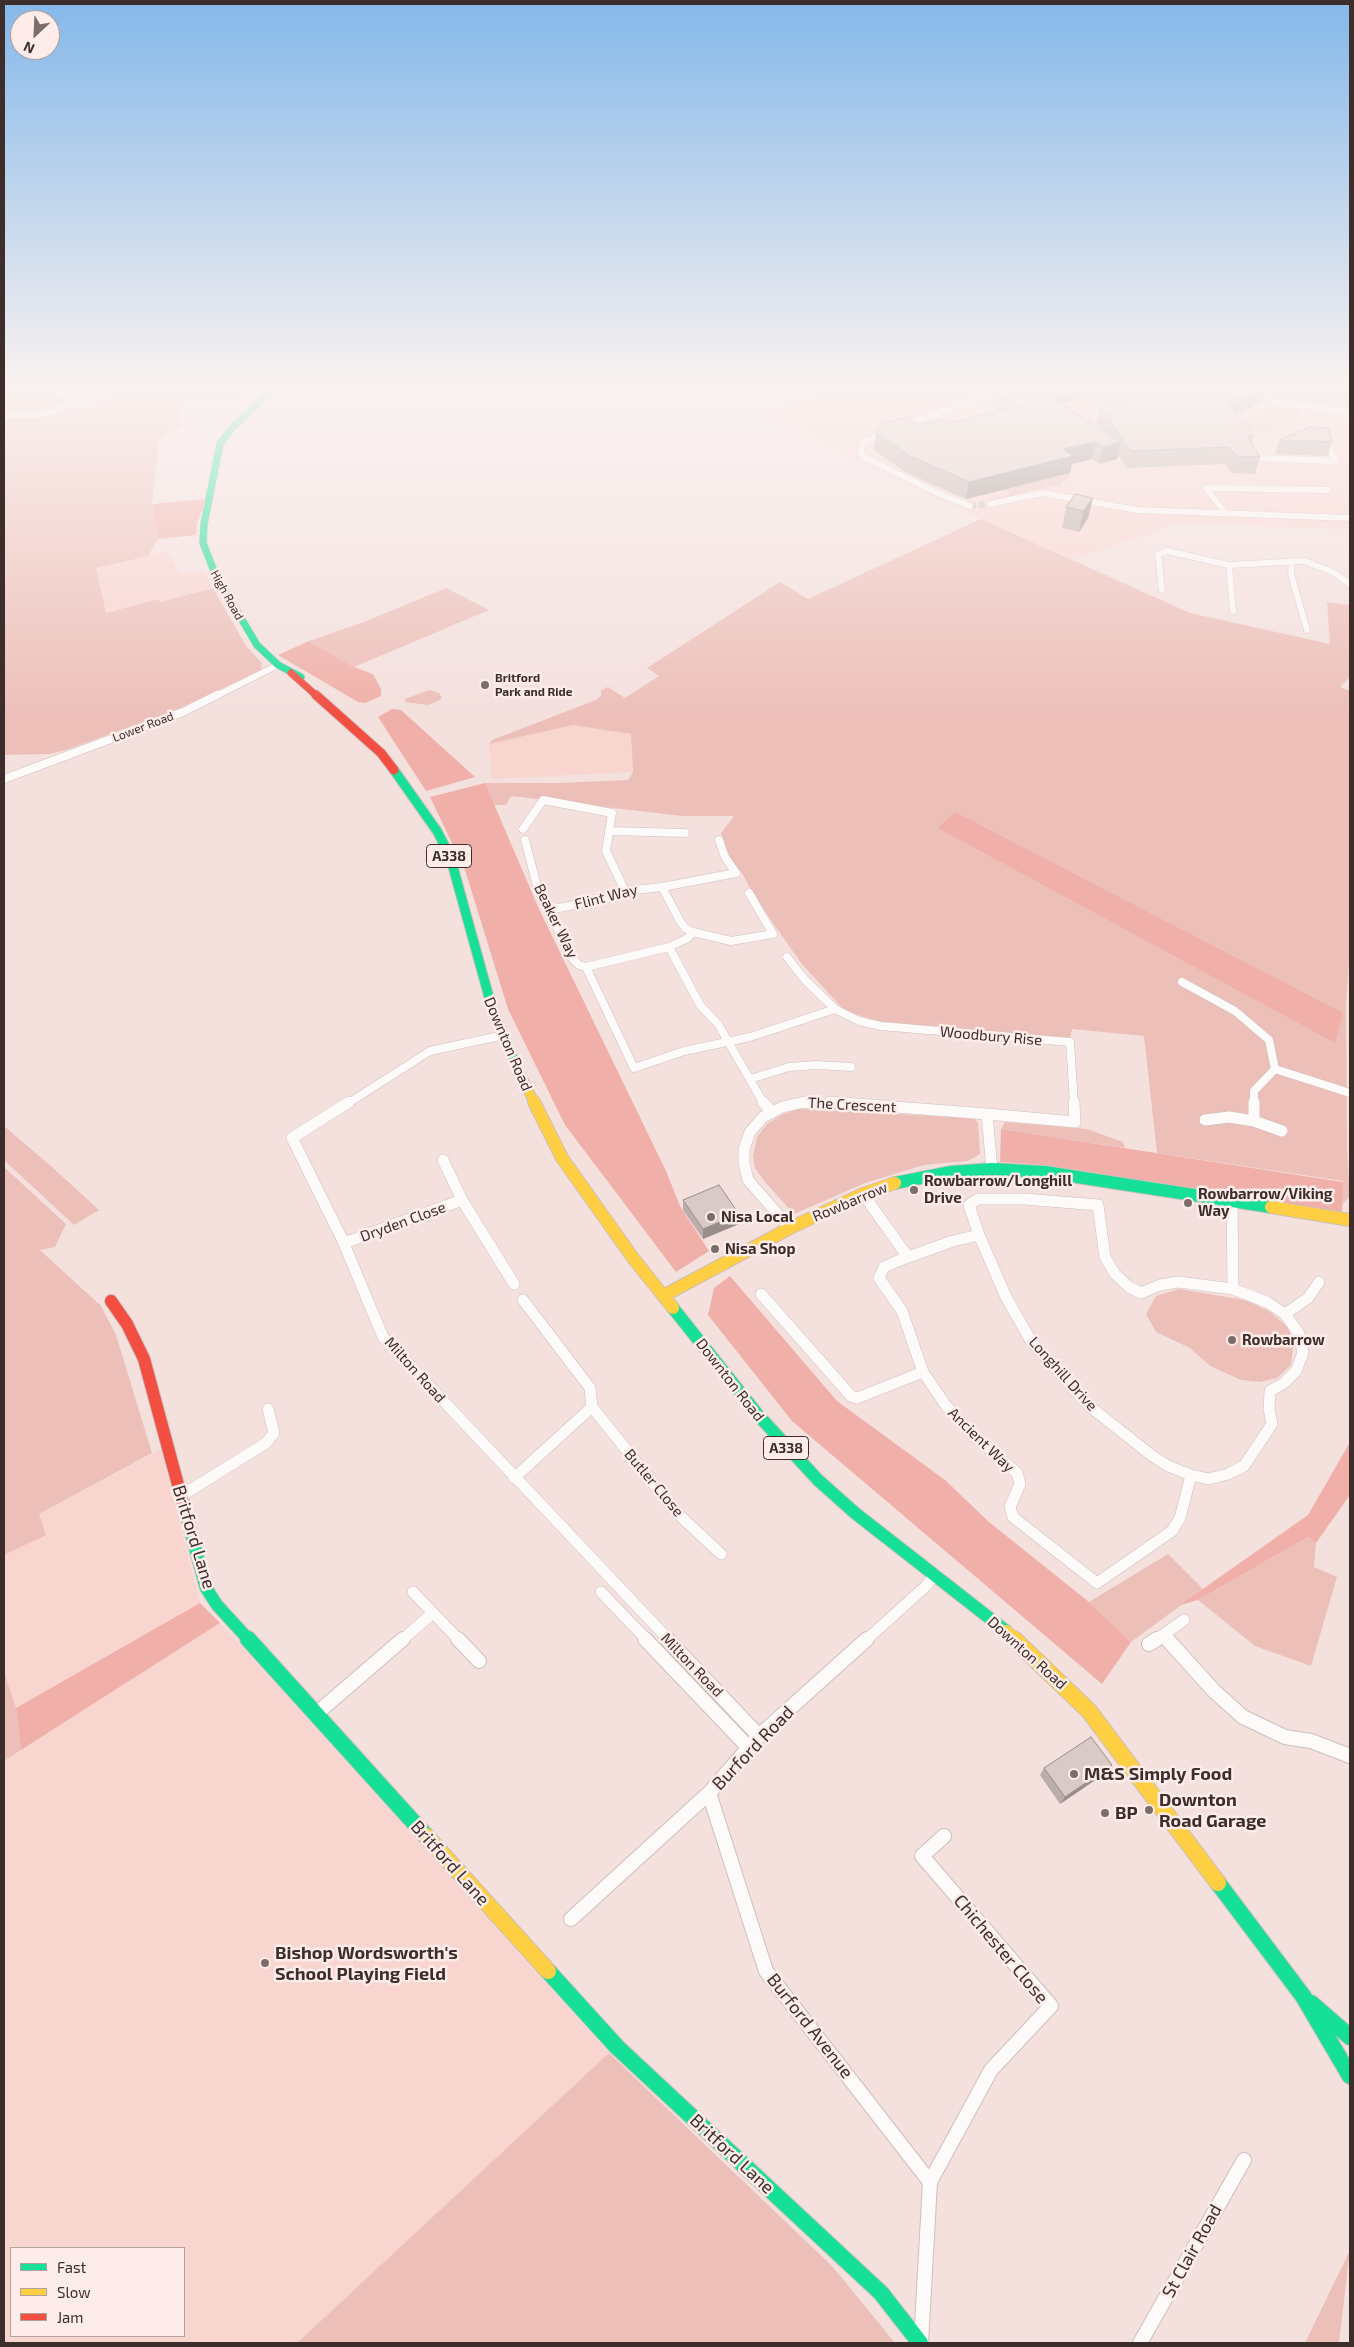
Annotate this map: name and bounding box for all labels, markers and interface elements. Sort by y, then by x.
north arrow [10,10,60,60]
text: N [21,38,37,58]
street label: High Road [207,567,247,623]
place label: Britford Park and Ride [495,671,572,699]
marker: Britford Park and Ride [479,679,491,691]
street label: Lower Road [110,709,176,745]
road number: A338 [426,844,472,868]
street label: Flint Way [573,880,639,914]
street label: Beaker Way [530,881,582,961]
street label: Downton Road [480,994,536,1094]
street label: Woodbury Rise [939,1023,1043,1049]
street label: The Crescent [807,1094,897,1116]
place label: Rowbarrow/Longhill Drive [924,1172,1072,1207]
street label: Rowbarrow [810,1178,890,1226]
marker: Rowbarrow/Longhill Drive [908,1184,920,1196]
place label: Rowbarrow/Viking Way [1198,1185,1333,1220]
marker: Rowbarrow/Viking Way [1182,1197,1194,1209]
street label: Dryden Close [358,1198,448,1246]
place label: Nisa Local [721,1208,794,1226]
marker: Nisa Local [705,1211,717,1223]
place label: Nisa Shop [725,1240,795,1258]
marker: Nisa Shop [709,1243,721,1255]
place label: Rowbarrow [1242,1331,1325,1349]
street label: Milton Road [381,1333,449,1407]
street label: Longhill Drive [1025,1333,1101,1415]
marker: Rowbarrow [1226,1334,1238,1346]
street label: Downton Road [692,1335,768,1425]
street label: Ancient Way [944,1404,1018,1476]
road number: A338 [764,1436,808,1460]
street label: Butler Close [621,1446,687,1520]
street label: Britford Lane [168,1483,220,1591]
street label: Downton Road [984,1613,1070,1693]
street label: Milton Road [657,1629,727,1701]
street label: Burford Road [708,1702,798,1794]
place label: M&S Simply Food [1084,1763,1232,1785]
marker: M&S Simply Food [1068,1768,1080,1780]
place label: Downton Road Garage [1159,1789,1266,1832]
place label: BP [1115,1802,1138,1824]
marker: Downton Road Garage [1143,1804,1155,1816]
marker: BP [1099,1807,1111,1819]
street label: Britford Lane [406,1816,494,1910]
street label: Chichester Close [949,1890,1053,2008]
place label: Bishop Wordsworth's School Playing Field [275,1942,458,1985]
marker: Bishop Wordsworth's School Playing Field [259,1957,271,1969]
street label: Burford Avenue [762,1969,858,2083]
street label: Britford Lane [685,2110,779,2198]
street label: St Clair Road [1157,2201,1227,2301]
legend [10,2247,185,2337]
text: Fast [57,2258,86,2276]
text: Slow [57,2283,91,2301]
text: Jam [57,2308,83,2326]

